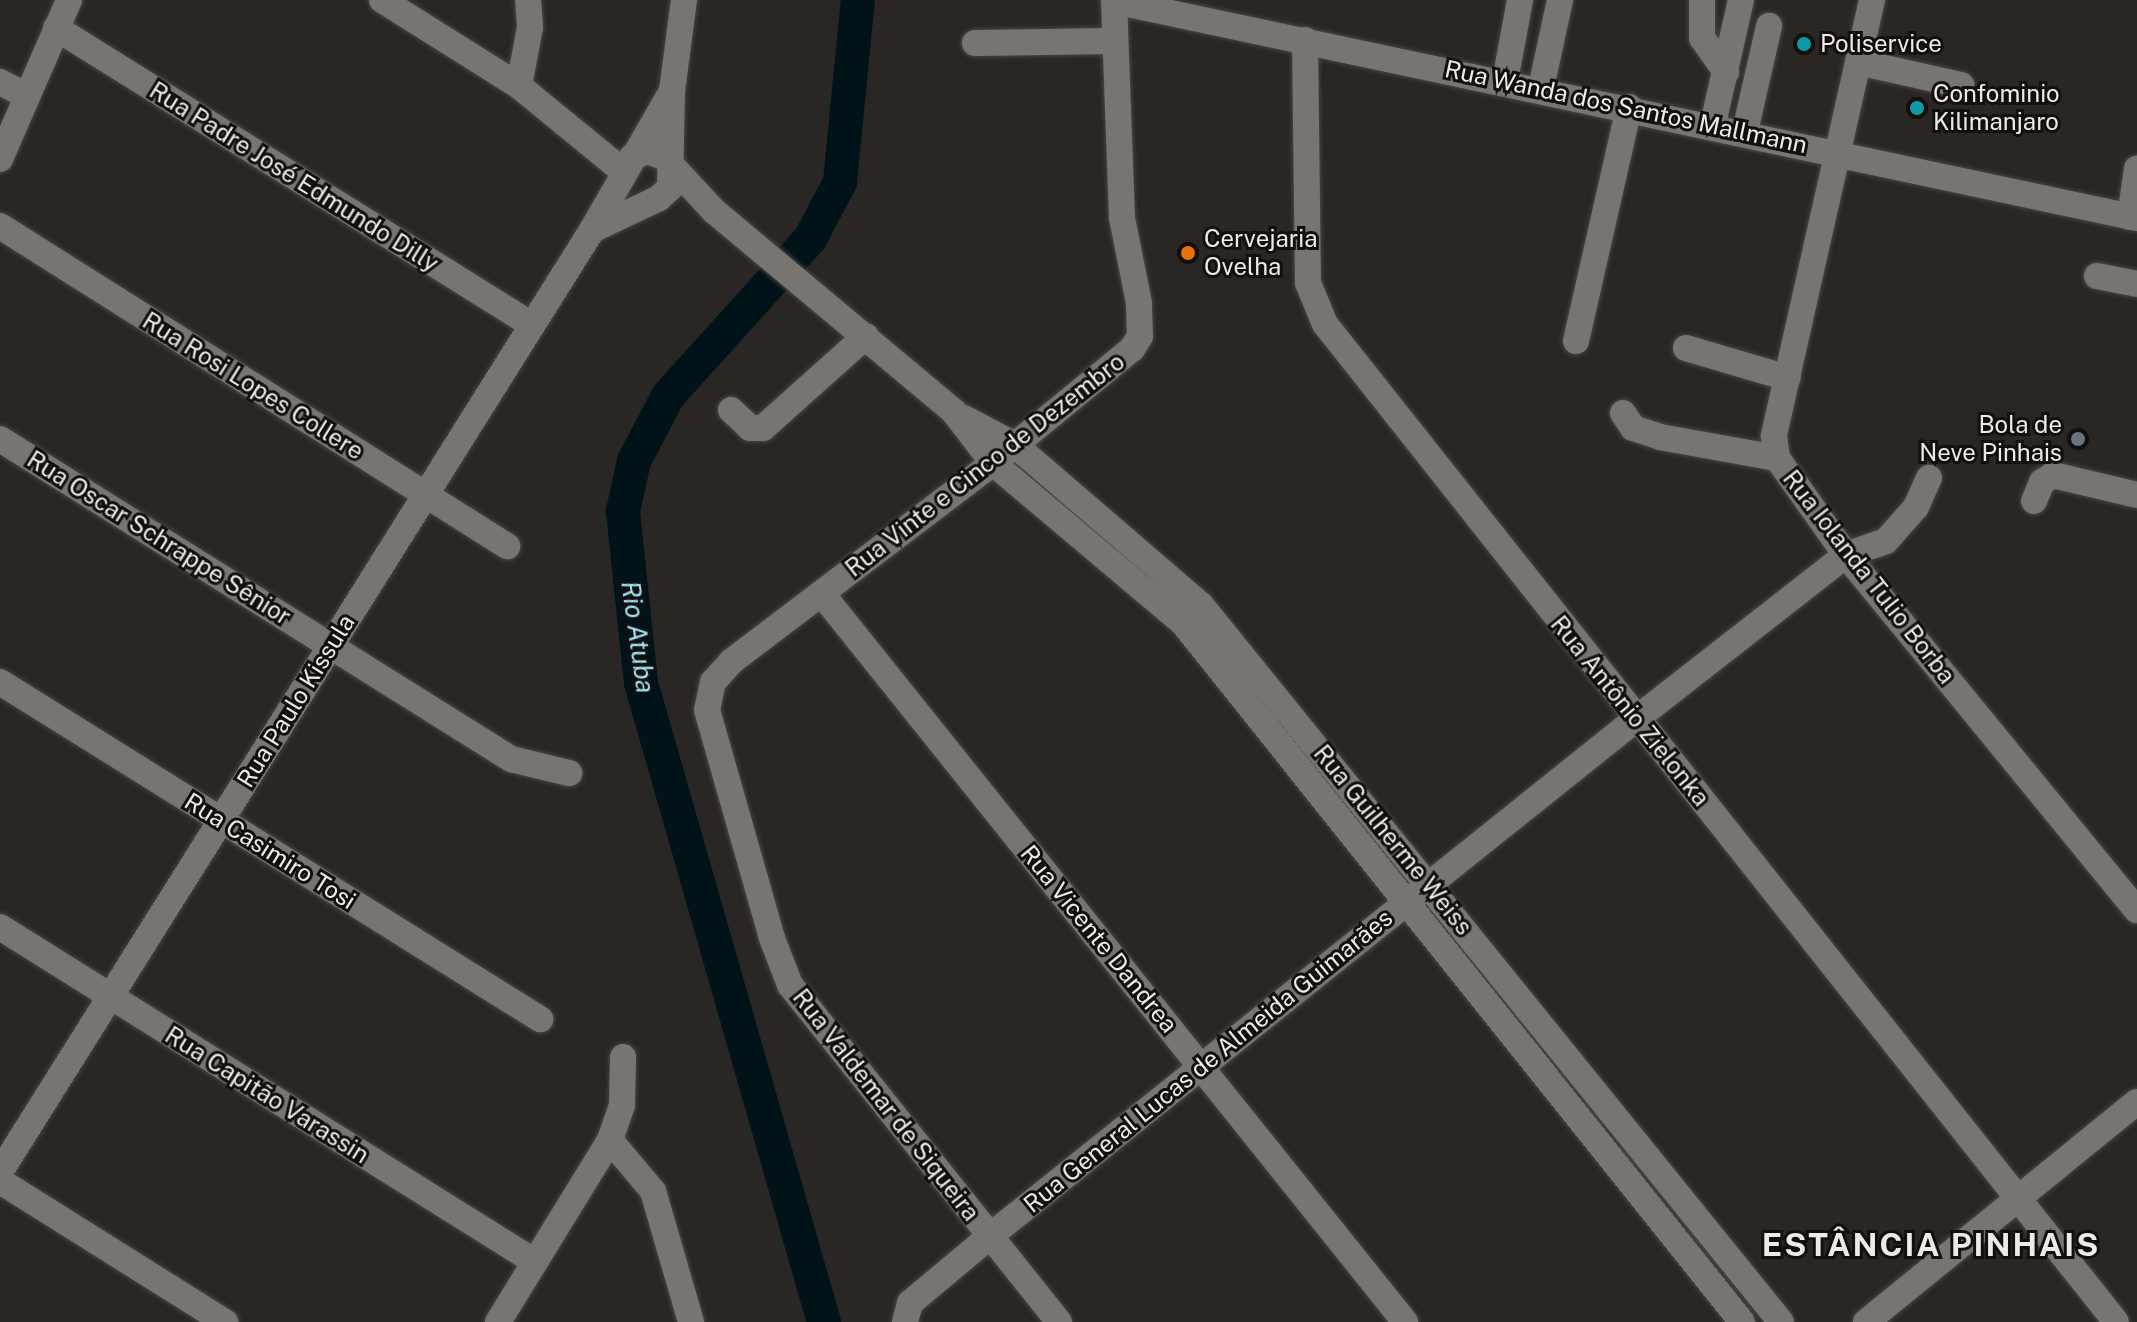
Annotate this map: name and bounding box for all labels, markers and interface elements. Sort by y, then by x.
place label: Poliservice [1820,30,1942,58]
marker: Poliservice [1795,35,1813,53]
street label: Rua Wanda dos Santos Mallmann [1442,54,1810,160]
street label: Rua Padre José Edmundo Dilly [144,76,444,278]
place label: Confominio Kilimanjaro [1933,80,2060,136]
marker: Confominio Kilimanjaro [1908,99,1926,117]
place label: Cervejaria Ovelha [1204,225,1317,281]
marker: Cervejaria Ovelha [1179,244,1197,262]
street label: Rua Rosi Lopes Collere [137,306,369,466]
street label: Rua Vinte e Cinco de Dezembro [839,347,1131,583]
place label: Bola de Neve Pinhais [1919,411,2062,467]
marker: Bola de Neve Pinhais [2069,430,2087,448]
street label: Rua Oscar Schrappe Sênior [22,445,296,631]
street label: Rua Iolanda Tulio Borba [1777,465,1961,689]
water label: Rio Atuba [615,579,661,695]
street label: Rua Paulo Kissula [231,609,361,793]
street label: Rua Antônio Zielonka [1544,610,1716,812]
street label: Rua Guilherme Weiss [1307,739,1479,941]
street label: Rua Casimiro Tosi [179,787,361,915]
street label: Rua Vicente Dandrea [1014,839,1184,1039]
street label: Rua General Lucas de Almeida Guimarães [1018,903,1398,1219]
street label: Rua Valdemar de Siqueira [786,983,986,1227]
street label: Rua Capitão Varassin [159,1020,375,1170]
district label: ESTÂNCIA PINHAIS [1762,1226,2100,1264]

